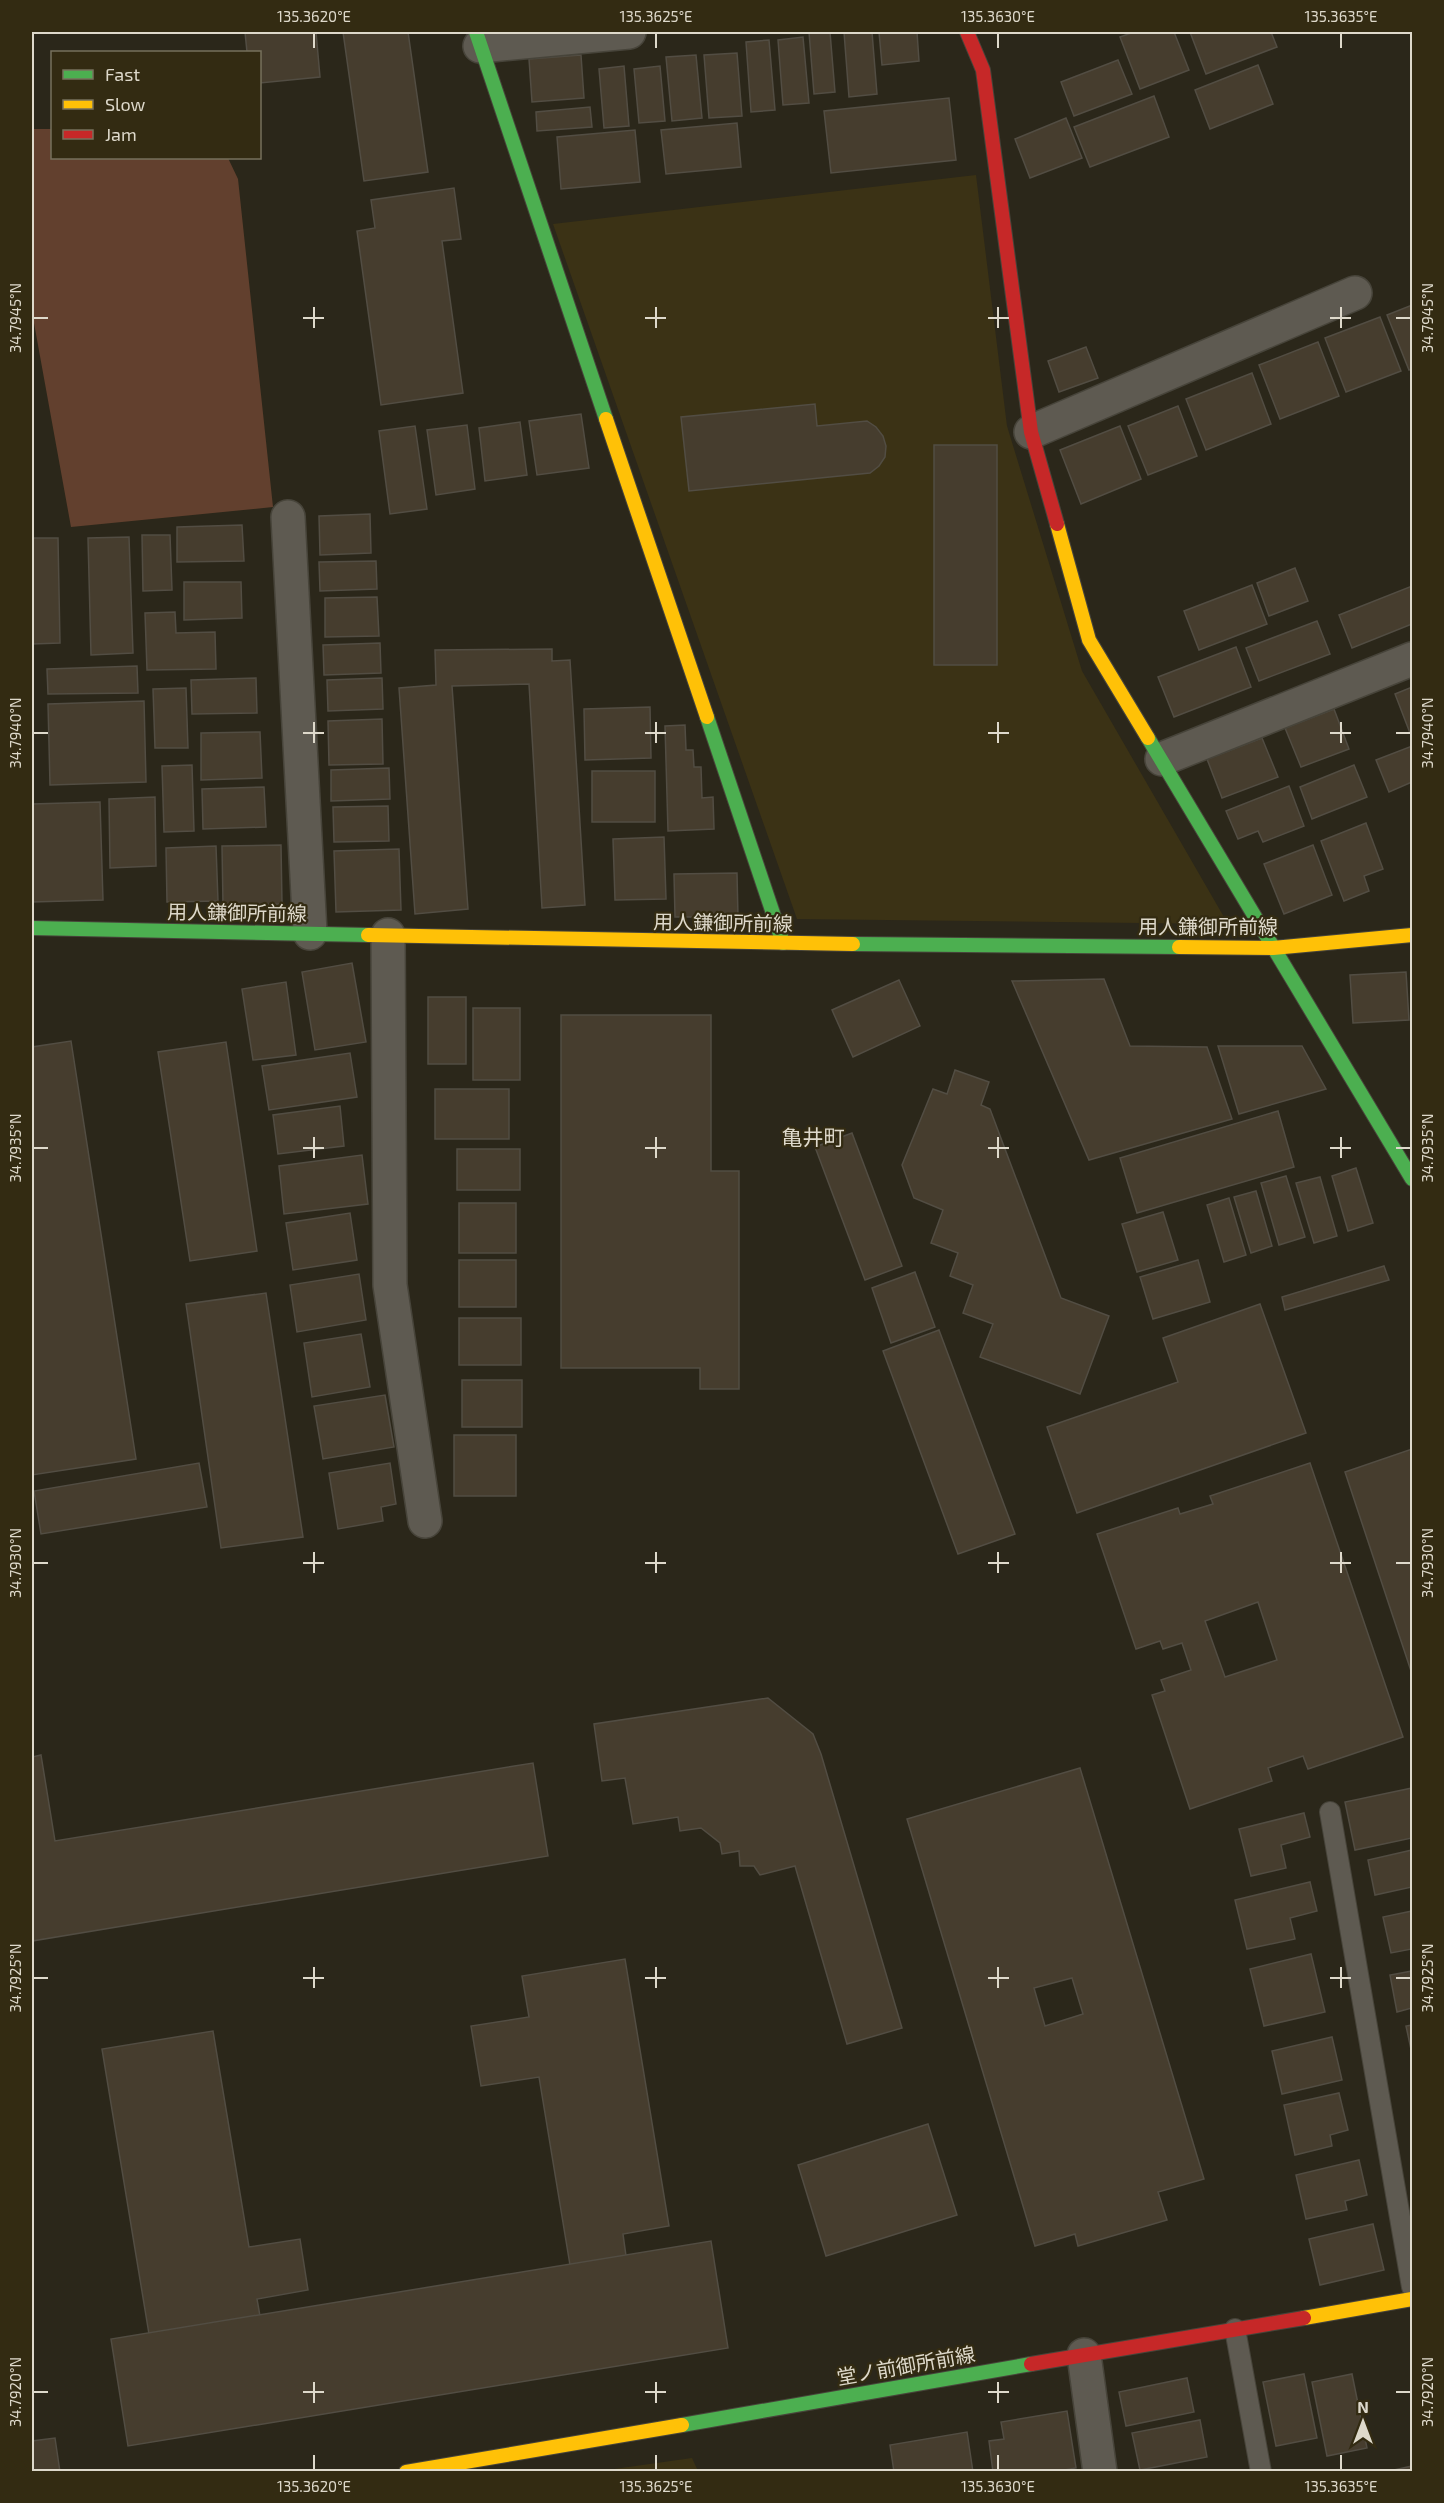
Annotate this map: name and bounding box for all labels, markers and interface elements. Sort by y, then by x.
text: 135.3620°E [277,7,351,25]
text: 135.3625°E [619,7,693,25]
text: 135.3630°E [961,7,1035,25]
text: 135.3635°E [1305,7,1377,25]
legend [51,51,261,159]
text: Fast [105,63,140,85]
text: Slow [105,93,146,115]
text: Jam [105,123,137,145]
text: 34.7945°N [6,283,24,353]
text: 34.7945°N [1418,283,1436,353]
text: 34.7940°N [6,697,24,769]
text: 34.7940°N [1418,697,1436,769]
street label: 用人鎌御所前線 [167,899,307,925]
street label: 用人鎌御所前線 [653,909,793,935]
street label: 用人鎌御所前線 [1138,914,1278,938]
text: 34.7935°N [6,1113,24,1183]
text: 34.7935°N [1418,1113,1436,1183]
district label: 亀井町 [782,1124,845,1149]
text: 34.7930°N [6,1528,24,1598]
text: 34.7930°N [1418,1528,1436,1598]
text: 34.7925°N [6,1943,24,2013]
text: 34.7925°N [1418,1943,1436,2013]
street label: 堂ノ前御所前線 [835,2341,977,2389]
text: 34.7920°N [6,2357,24,2427]
text: 34.7920°N [1418,2357,1436,2427]
north arrow [1333,2392,1393,2452]
text: N [1357,2397,1369,2416]
text: 135.3620°E [277,2477,351,2495]
text: 135.3625°E [619,2477,693,2495]
text: 135.3630°E [961,2477,1035,2495]
text: 135.3635°E [1305,2477,1377,2495]

